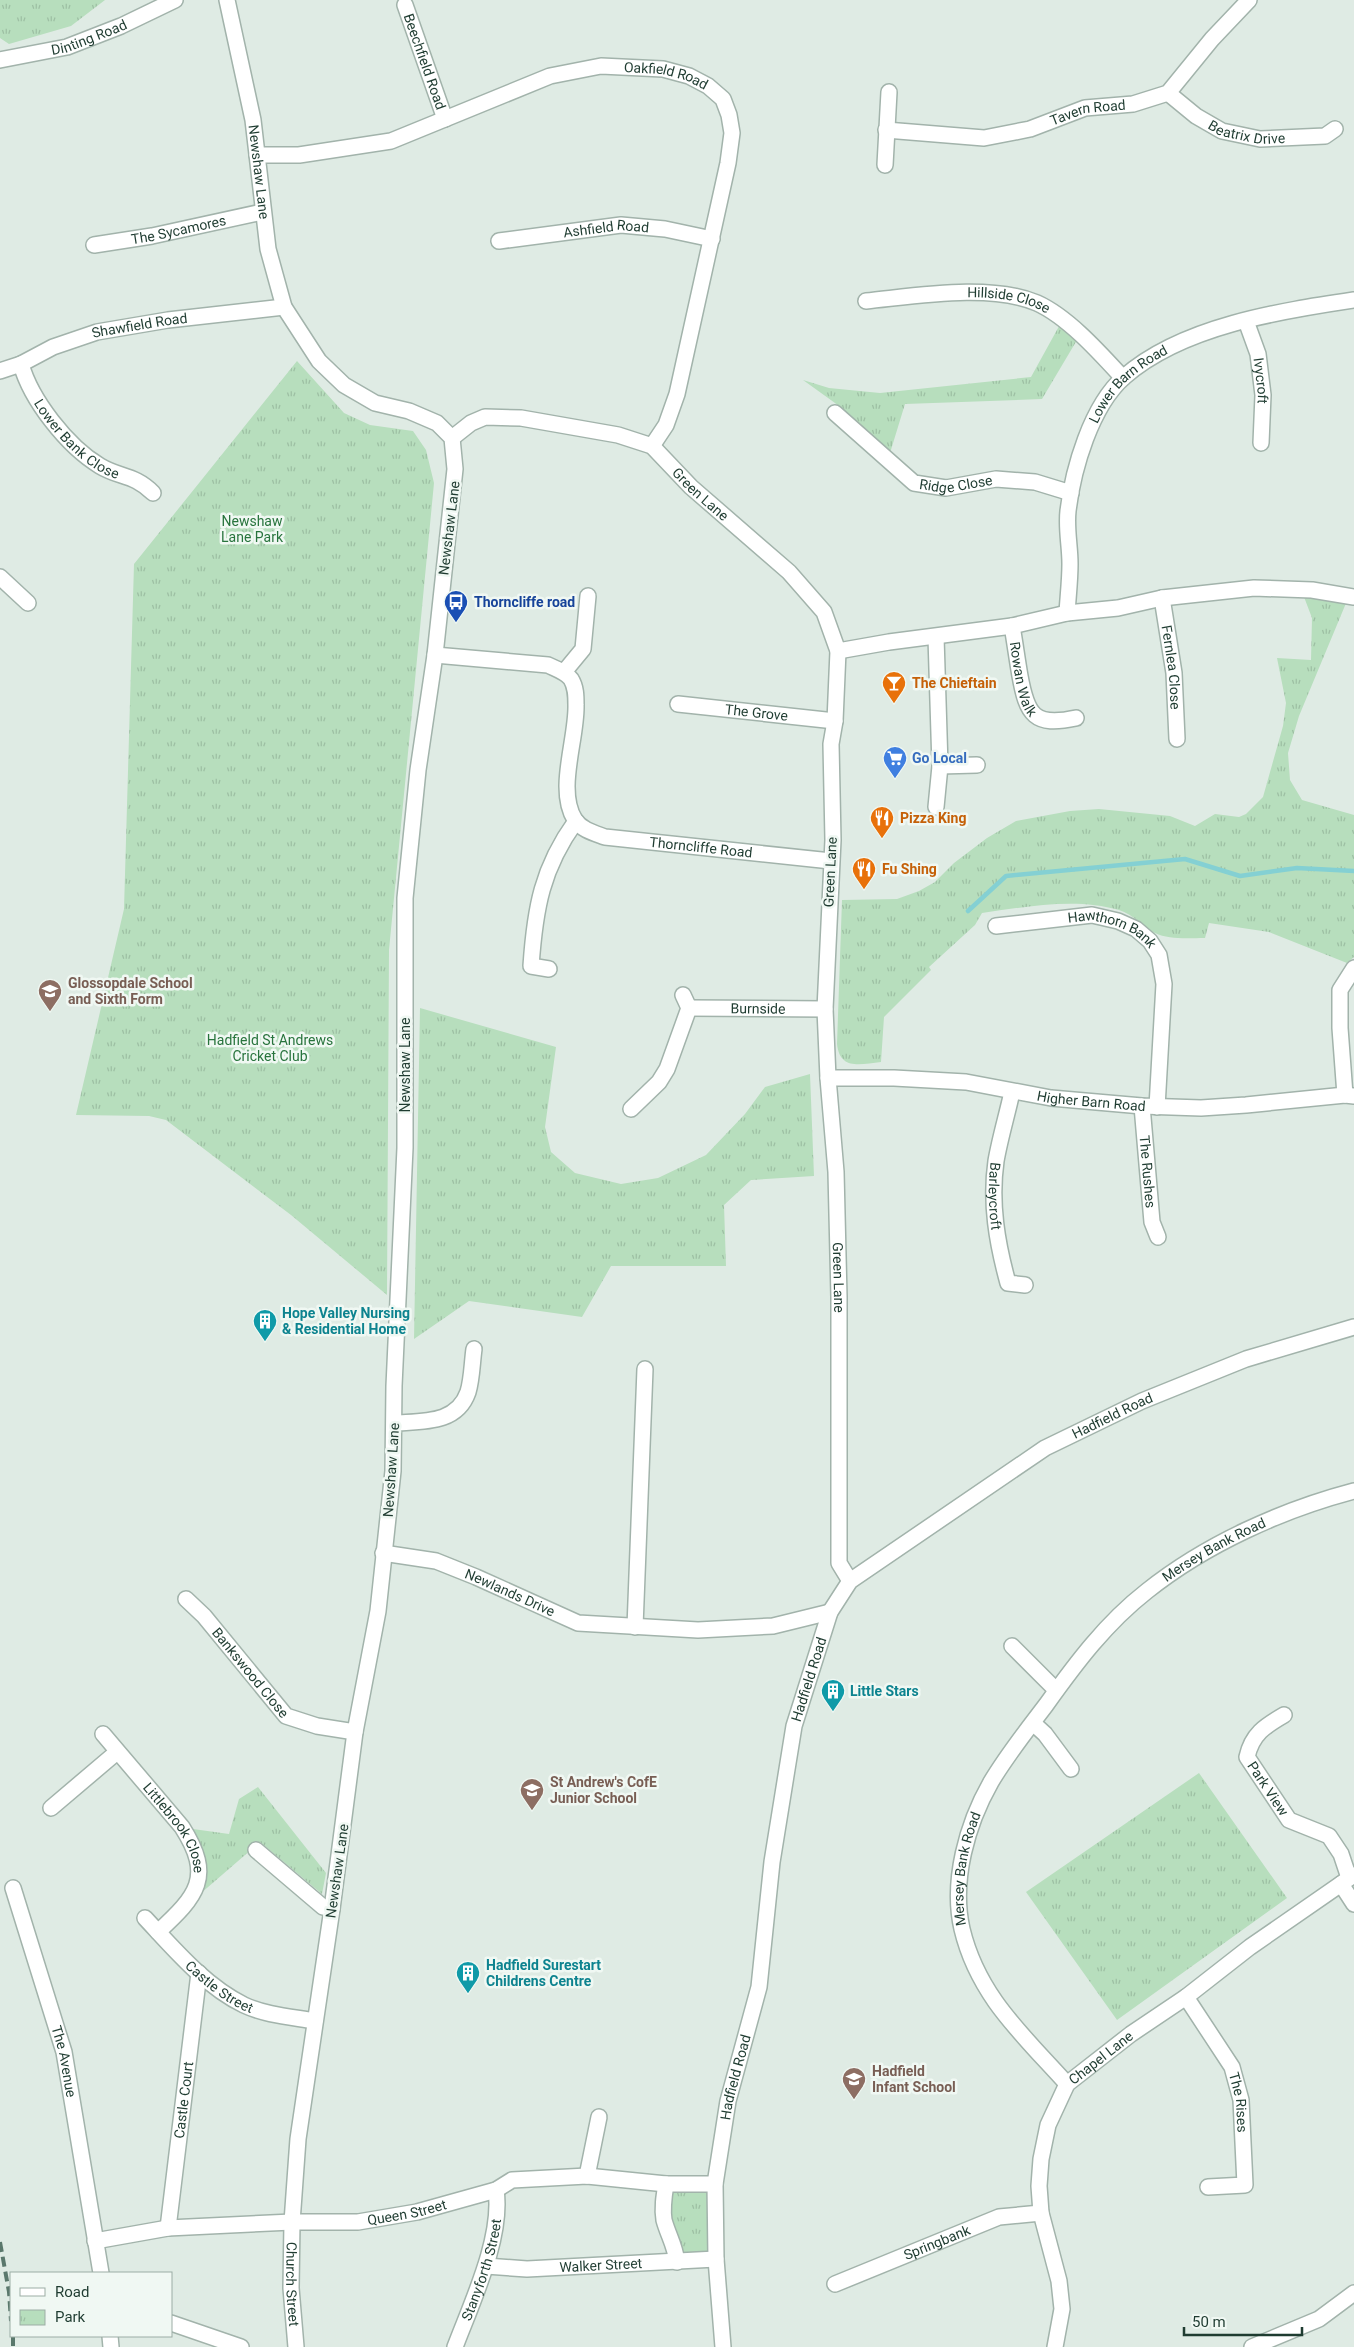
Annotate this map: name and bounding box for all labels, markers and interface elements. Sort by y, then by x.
street label: Beechfield Road [401,11,449,112]
street label: Dinting Road [50,16,130,58]
street label: Oakfield Road [624,59,711,93]
street label: Tavern Road [1048,97,1126,129]
street label: Beatrix Drive [1205,117,1285,147]
street label: Newshaw Lane [246,124,272,220]
street label: The Sycamores [130,212,227,247]
street label: Ashfield Road [562,217,650,240]
street label: Hillside Close [967,284,1053,316]
street label: Shawfield Road [90,310,188,341]
street label: Lower Barn Road [1085,342,1170,425]
street label: Ivycroft [1250,357,1271,405]
street label: Lower Bank Close [31,396,121,482]
street label: Green Lane [669,464,732,524]
street label: Ridge Close [918,472,994,496]
street label: Newshaw Lane [435,480,463,576]
park label: Newshaw Lane Park [221,513,284,545]
bus stop icon: Thorncliffe road [443,589,469,623]
place label: Thorncliffe road [474,594,575,610]
street label: Fernlea Close [1158,624,1184,710]
street label: Rowan Walk [1007,640,1041,720]
bar icon: The Chieftain [881,670,907,704]
place label: The Chieftain [912,675,997,691]
street label: The Grove [724,701,789,724]
supermarket icon: Go Local [882,745,908,779]
place label: Go Local [912,750,967,766]
restaurant icon: Pizza King [869,805,895,839]
place label: Pizza King [900,810,966,826]
street label: Thorncliffe Road [649,834,753,861]
street label: Green Lane [820,836,840,908]
restaurant icon: Fu Shing [851,856,877,890]
place label: Fu Shing [882,861,937,877]
street label: Hawthorn Bank [1067,907,1161,951]
place label: Glossopdale School and Sixth Form [68,975,193,1007]
school or university icon: Glossopdale School and Sixth Form [37,978,63,1012]
street label: Burnside [730,1000,786,1017]
street label: Newshaw Lane [397,1018,413,1112]
park label: Hadfield St Andrews Cricket Club [207,1032,333,1064]
street label: Higher Barn Road [1036,1088,1146,1114]
street label: The Rushes [1137,1135,1159,1209]
street label: Barleycroft [986,1161,1005,1231]
street label: Green Lane [830,1242,847,1313]
place label: Hope Valley Nursing & Residential Home [282,1305,410,1337]
building icon: Hope Valley Nursing & Residential Home [252,1308,278,1342]
street label: Hadfield Road [1069,1390,1155,1442]
street label: Newshaw Lane [380,1422,402,1518]
street label: Mersey Bank Road [1159,1515,1268,1585]
street label: Newlands Drive [463,1565,557,1620]
street label: Bankswood Close [209,1624,292,1721]
street label: Hadfield Road [788,1635,830,1723]
building icon: Little Stars [820,1678,846,1712]
place label: Little Stars [850,1683,919,1699]
street label: Park View [1244,1758,1292,1819]
place label: St Andrew's CofE Junior School [550,1774,657,1806]
school or university icon: St Andrew's CofE Junior School [519,1777,545,1811]
street label: Littlebrook Close [140,1779,207,1873]
street label: Mersey Bank Road [950,1809,984,1927]
street label: Newshaw Lane [322,1823,352,1919]
street label: Castle Street [182,1957,256,2016]
place label: Hadfield Surestart Childrens Centre [486,1957,601,1989]
building icon: Hadfield Surestart Childrens Centre [455,1960,481,1994]
street label: The Avenue [48,2024,79,2098]
street label: Chapel Lane [1065,2028,1136,2088]
street label: Hadfield Road [717,2033,754,2121]
street label: Castle Court [171,2060,196,2139]
place label: Hadfield Infant School [872,2063,956,2095]
school or university icon: Hadfield Infant School [841,2066,867,2100]
street label: The Rises [1226,2070,1251,2133]
street label: Queen Street [366,2196,449,2228]
street label: Stanyforth Street [458,2217,504,2323]
street label: Springbank [901,2221,973,2263]
street label: Church Street [283,2242,302,2327]
street label: Walker Street [559,2255,643,2275]
legend [10,2272,172,2337]
text: Road [55,2283,89,2301]
scale bar [1184,2304,1302,2336]
text: Park [55,2308,86,2326]
text: 50 m [1192,2313,1226,2331]

